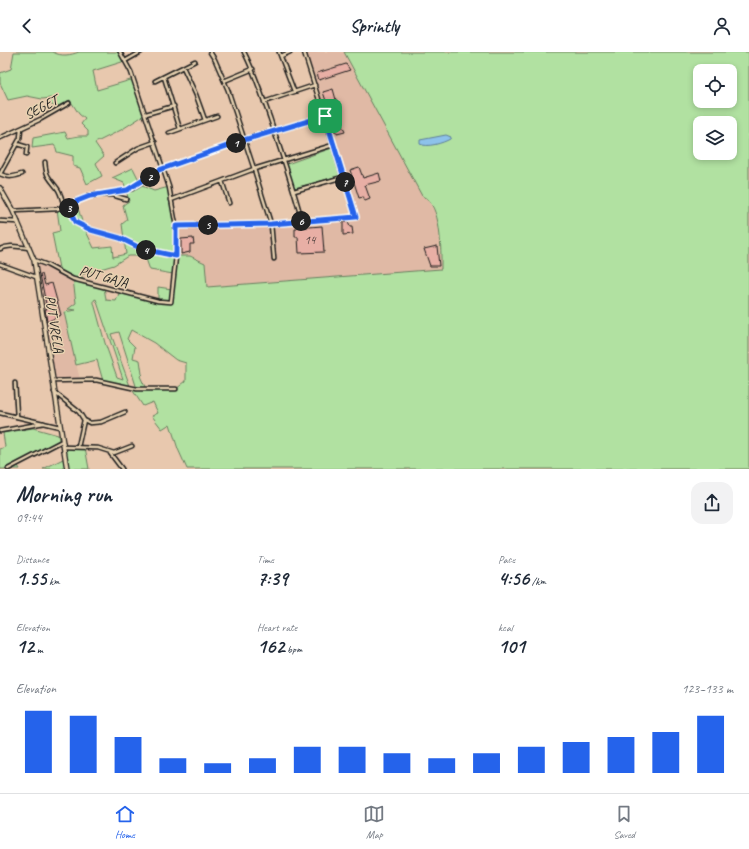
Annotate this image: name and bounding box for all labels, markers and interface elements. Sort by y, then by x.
icon: back [16,15,38,37]
text: Sprintly [350,15,399,37]
icon: person [711,15,733,37]
map controls [693,64,737,160]
button: locate [693,64,737,108]
street label: SEGET [22,90,64,123]
pin [308,99,342,133]
icon: arrive [314,105,336,127]
button: layers [693,116,737,160]
pin: 1 [226,133,246,153]
text: 1 [234,136,238,150]
pin: 2 [140,167,160,187]
text: 2 [148,170,152,184]
pin: 7 [335,172,355,192]
text: 7 [343,175,347,189]
pin: 3 [59,198,79,218]
text: 3 [67,201,71,215]
pin: 6 [291,211,311,231]
text: 6 [298,214,304,228]
pin: 5 [198,215,218,235]
text: 5 [206,218,210,232]
house number: 14 [305,232,317,248]
pin: 4 [136,240,156,260]
text: 4 [144,243,148,257]
street label: PUT GAJA [78,262,131,291]
street label: PUT VRELA [42,294,68,355]
text: Morning run [16,481,112,509]
button: share [691,482,733,524]
text: 09:44 [16,510,42,526]
text: Distance [16,552,49,566]
text: Time [257,552,274,566]
text: Pace [498,552,515,566]
text: 1.55 [16,566,46,591]
text: 7:39 [257,566,288,591]
text: 4:56 [498,566,529,591]
text: km [46,574,60,588]
text: /km [529,574,546,588]
text: Elevation [16,620,50,634]
text: Heart rate [257,620,297,634]
text: kcal [498,620,513,634]
text: 12 [16,634,34,659]
text: 162 [257,634,284,659]
text: 101 [498,634,525,659]
text: m [34,642,43,656]
text: bpm [284,642,302,656]
text: Elevation [16,681,56,697]
text: 123–133 m [682,681,733,697]
tab: Home [114,803,136,841]
tab: Map [363,803,385,841]
tab: Saved [613,803,635,841]

